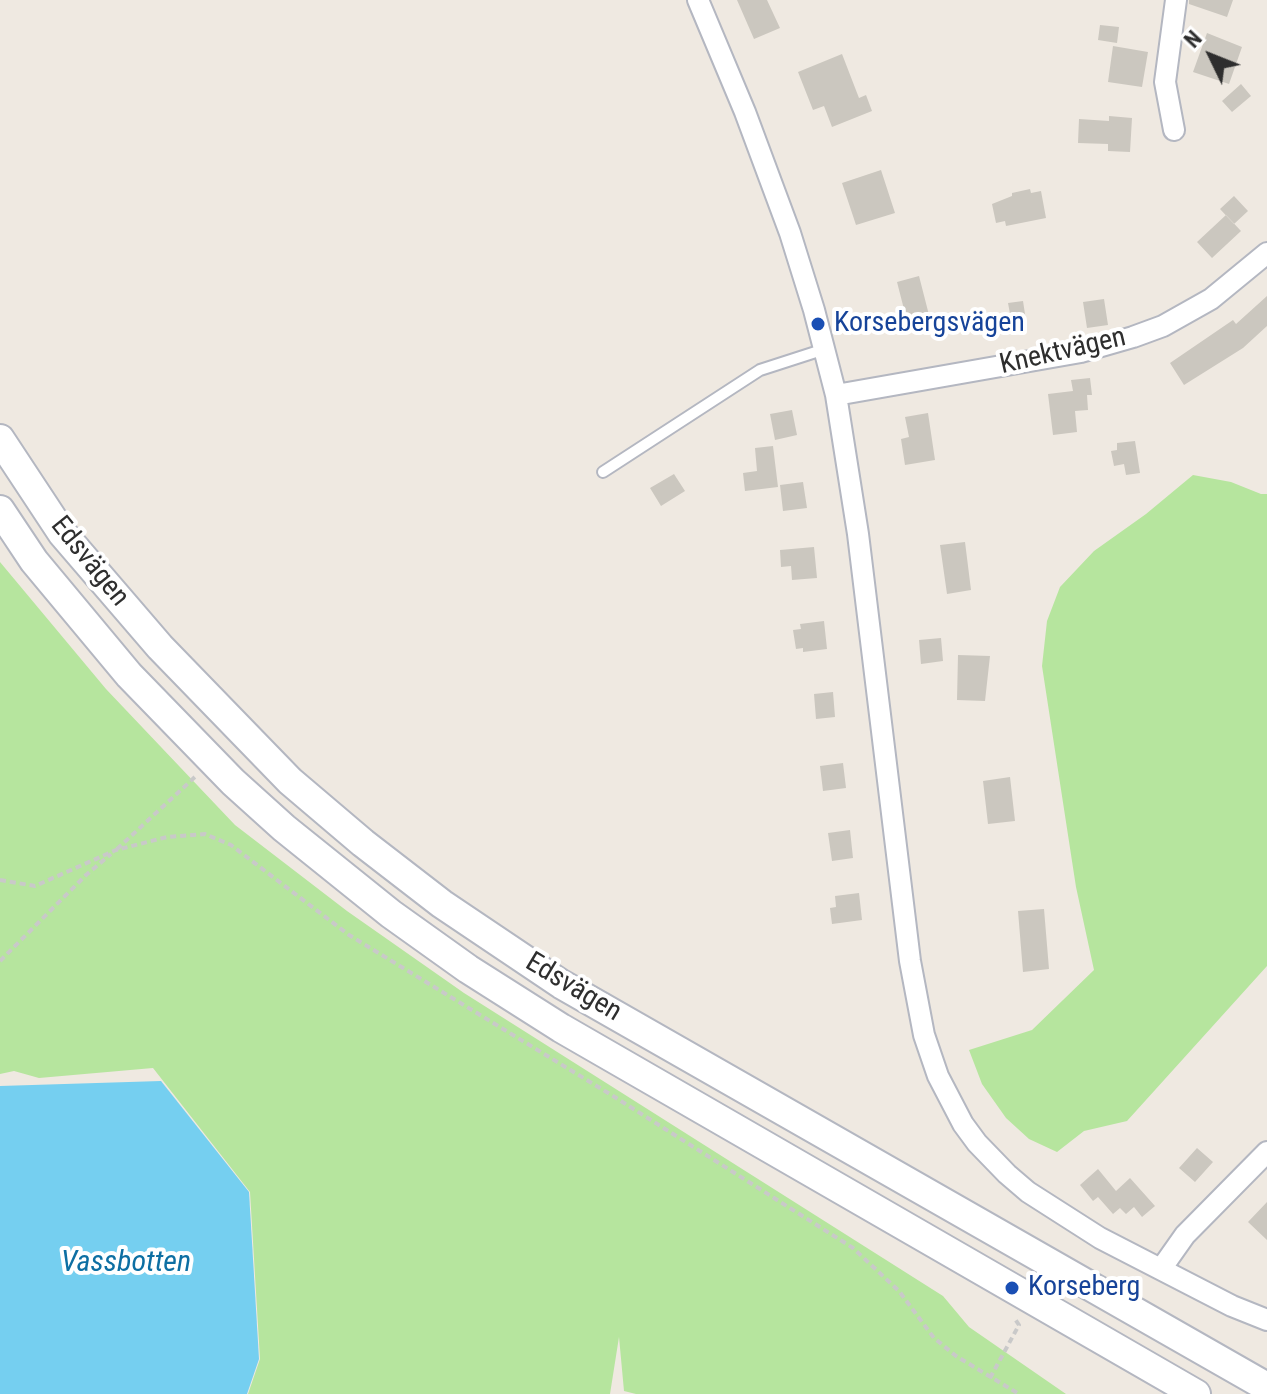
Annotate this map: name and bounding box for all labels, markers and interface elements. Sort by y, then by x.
north arrow [1171,16,1251,96]
text: N [1179,26,1207,53]
place label: Korsebergsvägen [834,307,1025,341]
marker: Korsebergsvägen [809,315,827,333]
street label: Knektvägen [997,321,1129,383]
street label: Edsvägen [43,510,135,614]
street label: Edsvägen [519,946,627,1030]
water label: Vassbotten [61,1245,191,1281]
place label: Korseberg [1028,1271,1140,1305]
marker: Korseberg [1003,1279,1021,1297]

